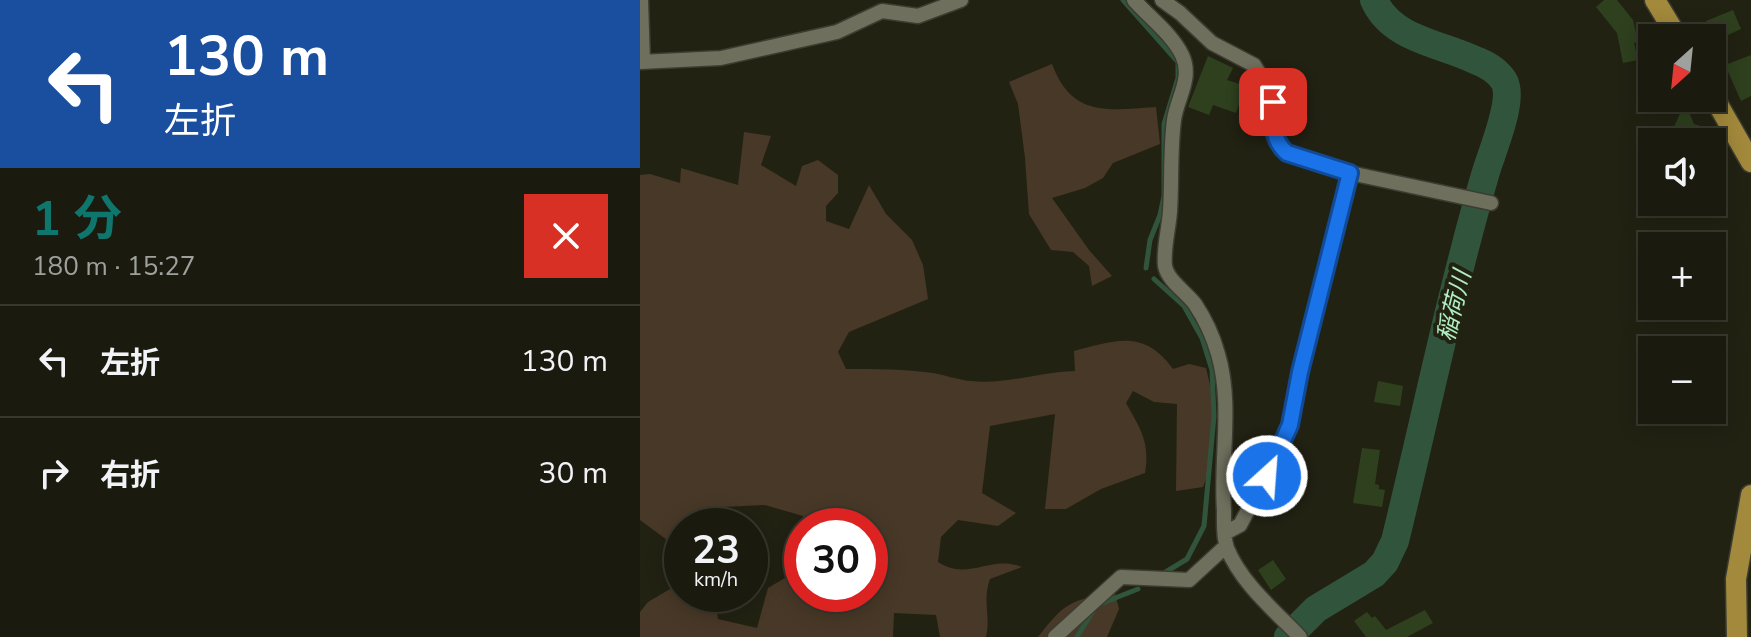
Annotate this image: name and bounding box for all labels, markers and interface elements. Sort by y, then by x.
text: 130 m [164,18,329,95]
north arrow [1638,24,1726,112]
map controls [1638,24,1726,424]
icon: left [32,32,136,136]
pin [1239,68,1307,136]
icon: arrive [1251,80,1295,124]
text: 左折 [164,97,236,146]
button: sound [1638,128,1726,216]
text: 1 分 [32,186,122,252]
button: close [524,194,608,278]
button: + [1638,232,1726,320]
text: 180 m · 15:27 [32,249,195,284]
water label: 稲荷川 [1430,264,1479,345]
button: − [1638,336,1726,424]
icon: left [32,339,76,383]
text: 130 m [521,341,608,382]
text: 左折 [100,343,160,384]
position arrow [1225,434,1309,518]
icon: right [32,451,76,495]
text: 30 m [539,453,608,494]
text: 右折 [100,455,160,496]
speed limit sign: 30 [784,508,888,612]
text: 23 [692,523,740,577]
text: km/h [694,566,738,593]

